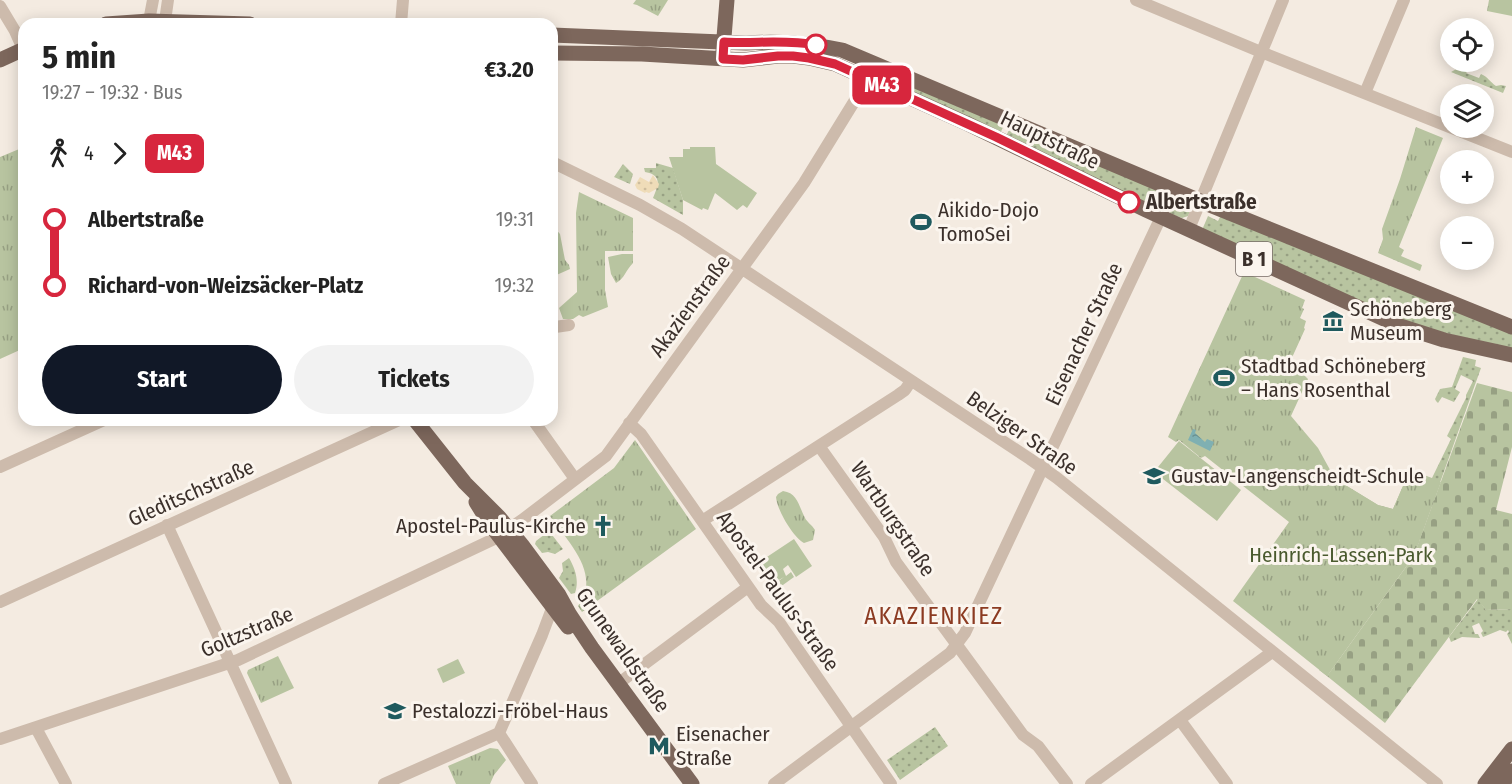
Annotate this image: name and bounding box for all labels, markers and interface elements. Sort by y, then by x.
map controls [1440,18,1494,270]
button: locate [1440,18,1494,72]
unlabelled marker [805,34,827,56]
text: 5 min [42,37,116,77]
text: €3.20 [485,56,534,83]
line badge: M43 [848,66,916,104]
text: M43 [864,72,900,98]
text: 19:27 – 19:32 · Bus [42,80,183,104]
button: layers [1440,84,1494,138]
street label: Hauptstraße [996,105,1104,175]
icon: walk [42,137,75,170]
icon: forward [103,137,136,170]
text: M43 [157,140,192,166]
text: 4 [84,141,94,165]
button: + [1440,150,1494,204]
place label: Albertstraße [1145,189,1257,215]
marker: Albertstraße [1118,191,1140,213]
place label: Aikido-Dojo TomoSei [938,197,1039,247]
text: Albertstraße [88,206,204,233]
text: 19:31 [496,207,534,231]
sports icon: Aikido-Dojo TomoSei [909,210,933,234]
button: − [1440,216,1494,270]
road number: B 1 [1236,242,1272,276]
street label: Akazienstraße [644,250,736,362]
street label: Eisenacher Straße [1040,259,1128,409]
text: Richard-von-Weizsäcker-Platz [88,272,363,299]
text: 19:32 [494,273,534,297]
place label: Schöneberg Museum [1350,296,1452,346]
museum icon: Schöneberg Museum [1321,309,1345,333]
button: Start [42,345,282,414]
button: Tickets [294,345,534,414]
place label: Stadtbad Schöneberg – Hans Rosenthal [1241,353,1426,403]
sports icon: Stadtbad Schöneberg – Hans Rosenthal [1212,366,1236,390]
street label: Belziger Straße [962,385,1082,481]
street label: Gleditschstraße [124,454,258,532]
street label: Wartburgstraße [845,457,941,581]
place label: Gustav-Langenscheidt-Schule [1171,463,1424,489]
school or university icon: Gustav-Langenscheidt-Schule [1142,464,1166,488]
street label: Apostel-Paulus-Straße [711,506,845,676]
place label: Apostel-Paulus-Kirche [396,513,586,539]
church icon: Apostel-Paulus-Kirche [591,514,615,538]
park label: Heinrich-Lassen-Park [1249,542,1433,568]
street label: Grunewaldstraße [570,583,676,717]
street label: Goltzstraße [197,601,297,663]
district label: AKAZIENKIEZ [864,602,1004,630]
place label: Pestalozzi-Fröbel-Haus [412,698,608,724]
school or university icon: Pestalozzi-Fröbel-Haus [383,699,407,723]
place label: Eisenacher Straße [676,721,770,771]
metro station icon: Eisenacher Straße [647,734,671,758]

